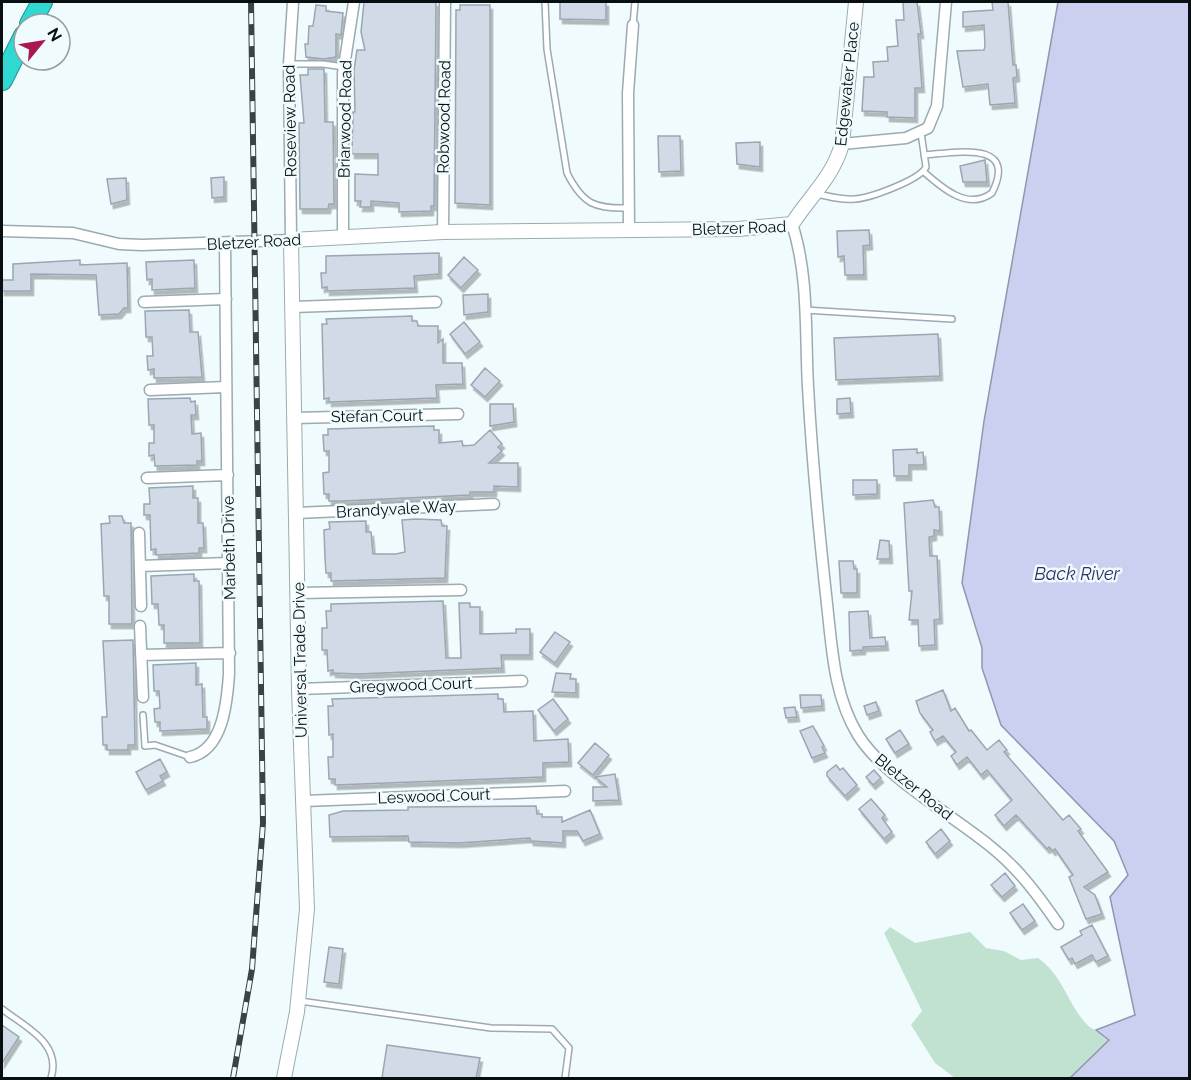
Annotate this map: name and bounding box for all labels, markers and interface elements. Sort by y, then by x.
north arrow [12,12,72,72]
street label: Edgewater Place [831,21,863,147]
text: N [43,25,66,45]
street label: Briarwood Road [334,60,356,178]
street label: Robwood Road [434,60,454,174]
street label: Roseview Road [280,64,300,178]
street label: Bletzer Road [691,217,787,239]
street label: Bletzer Road [206,230,302,254]
street label: Stefan Court [331,406,424,426]
street label: Marbeth Drive [219,496,239,600]
street label: Brandyvale Way [335,496,457,522]
water label: Back River [1034,563,1121,584]
street label: Universal Trade Drive [289,582,311,738]
street label: Gregwood Court [349,673,473,697]
street label: Bletzer Road [871,750,957,824]
street label: Leswood Court [377,785,491,807]

